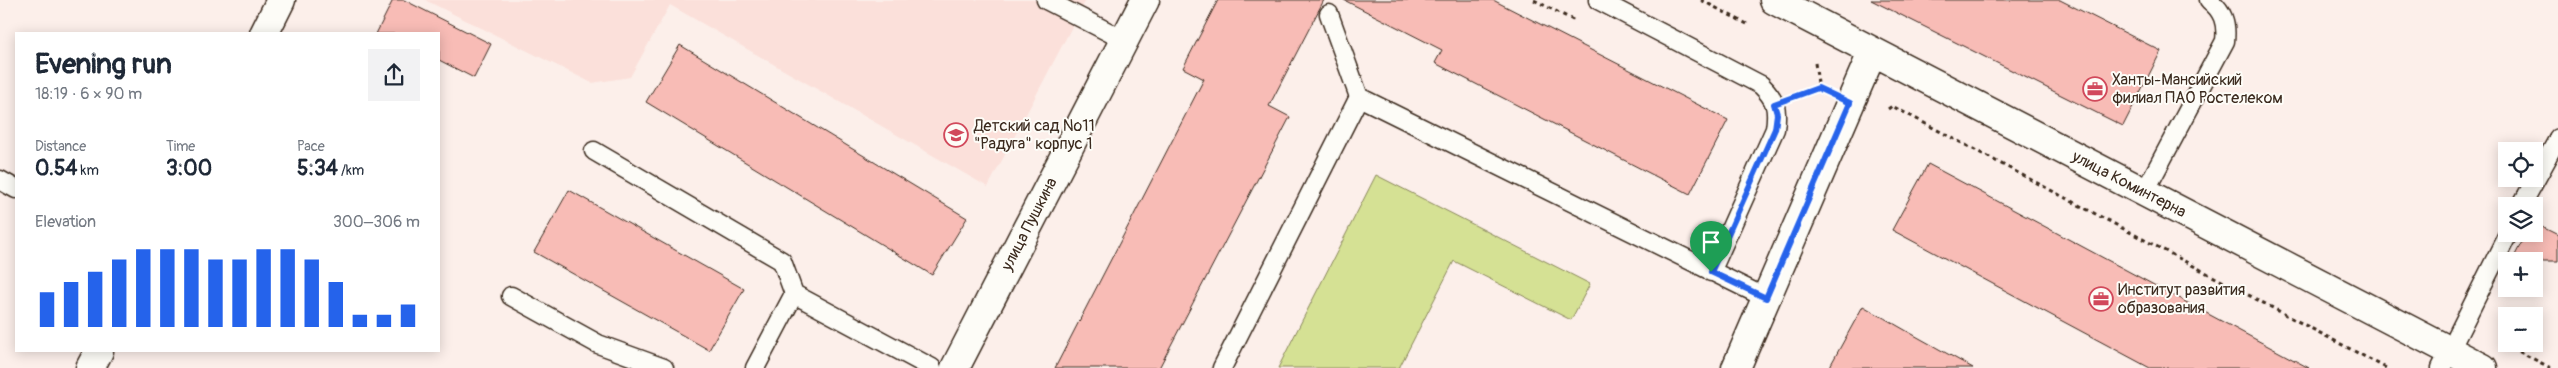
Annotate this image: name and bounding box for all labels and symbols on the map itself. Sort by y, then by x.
place label: Ханты-Мансийский филиал ПАО Ростелеком [2112,70,2283,108]
office icon: Ханты-Мансийский филиал ПАО Ростелеком [2082,76,2108,102]
place label: Детский сад №11 "Радуга" корпус 1 [973,116,1095,154]
school or university icon: Детский сад №11 "Радуга" корпус 1 [943,122,969,148]
street label: улица Коминтерна [2068,146,2189,222]
street label: улица Пушкина [997,174,1062,275]
pin [1690,221,1732,272]
place label: Институт развития образования [2118,280,2245,318]
office icon: Институт развития образования [2088,286,2114,312]

